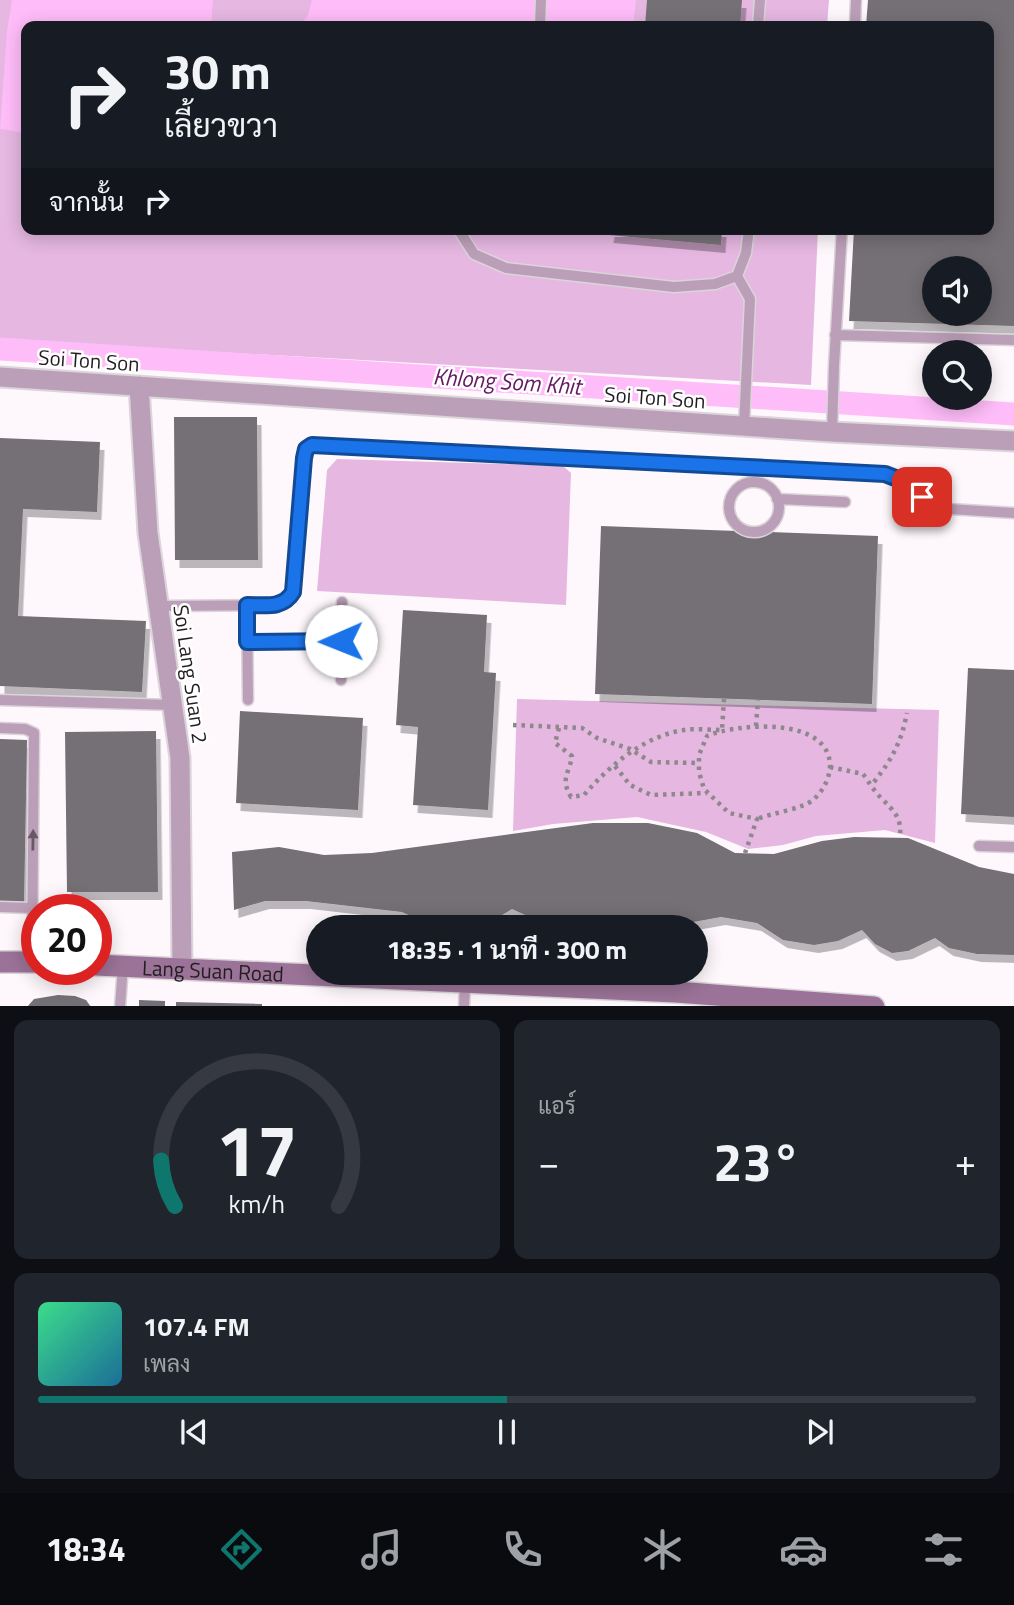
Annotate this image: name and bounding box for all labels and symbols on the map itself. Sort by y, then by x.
street label: Soi Ton Son [37,340,141,380]
water label: Khlong Som Khit [432,358,585,404]
street label: Soi Ton Son [603,377,707,417]
pin [892,467,952,527]
street label: Soi Lang Suan 2 [165,603,217,745]
position arrow [304,604,378,678]
one-way arrow [27,829,39,851]
speed limit sign: 20 [21,894,112,985]
street label: Lang Suan Road [141,951,284,990]

